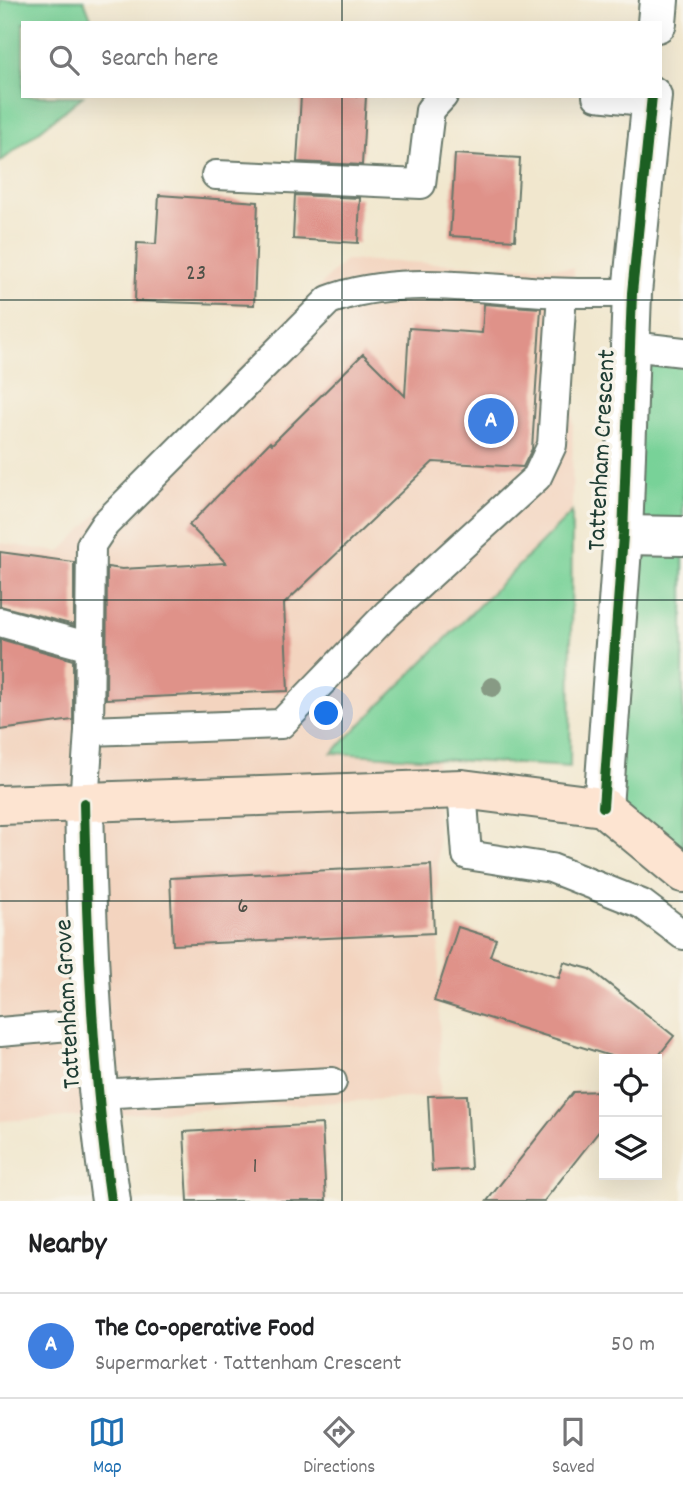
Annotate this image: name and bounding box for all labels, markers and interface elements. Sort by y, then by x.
search box [21,21,662,98]
icon: search [45,41,83,79]
text: Search here [101,41,219,78]
house number: 23 [186,258,206,291]
street label: Tattenham Crescent [579,348,627,552]
pin: A [468,395,514,447]
your location [309,696,343,730]
house number: 6 [237,891,249,924]
street label: Tattenham Grove [46,918,92,1090]
map controls [599,1054,662,1180]
button: locate [599,1054,662,1117]
button: layers [599,1117,662,1180]
house number: 1 [252,1151,258,1184]
text: Nearby [28,1225,106,1268]
text: The Co-operative Food [95,1311,314,1348]
text: A [45,1329,57,1362]
text: 50 m [611,1329,655,1362]
text: Supermarket · Tattenham Crescent [95,1348,402,1381]
tab: Map [88,1413,126,1482]
tab: Directions [303,1413,375,1482]
tab: Saved [552,1413,595,1482]

